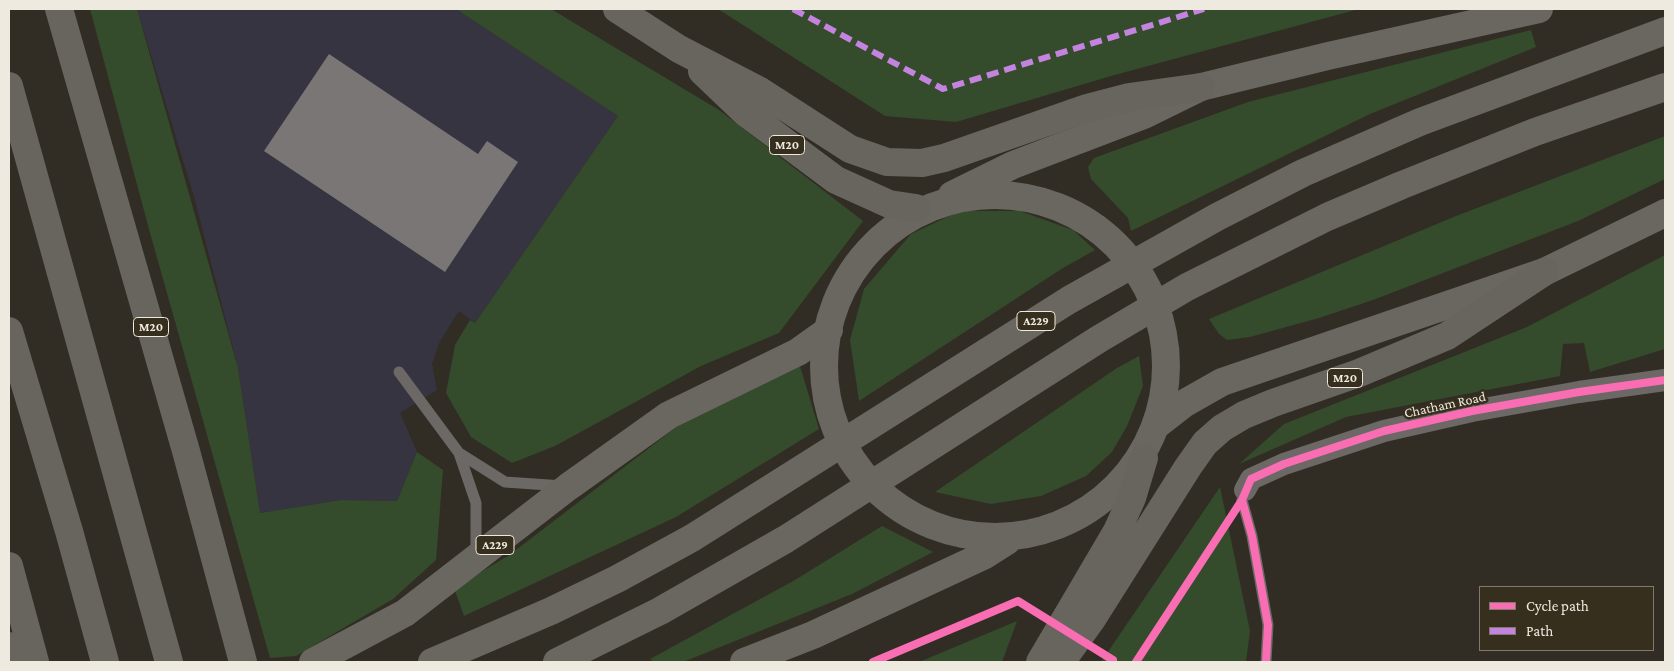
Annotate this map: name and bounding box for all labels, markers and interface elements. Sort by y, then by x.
road number: M20 [770,136,804,154]
road number: A229 [1017,312,1055,331]
road number: M20 [134,318,168,337]
road number: M20 [1328,368,1362,388]
street label: Chatham Road [1403,388,1487,422]
road number: A229 [476,536,514,554]
legend [1479,586,1654,651]
text: Cycle path [1526,598,1589,614]
text: Path [1526,623,1553,639]

